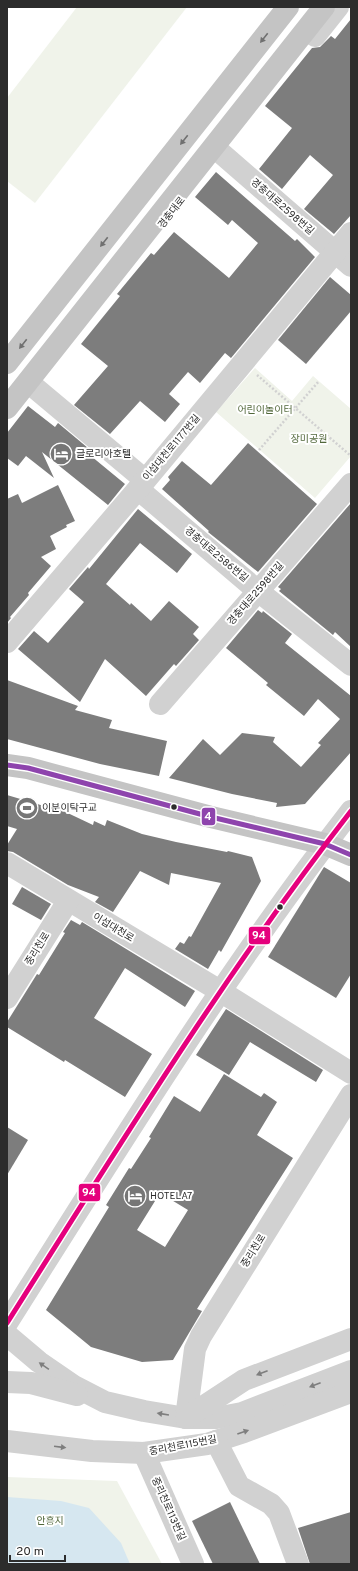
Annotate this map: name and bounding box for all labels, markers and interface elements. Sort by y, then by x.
one-way arrow [260,32,269,43]
one-way arrow [180,135,189,146]
street label: 경충대로2598번길 [248,176,316,238]
street label: 경충대로 [156,194,188,232]
one-way arrow [99,236,108,247]
one-way arrow [18,338,27,349]
park label: 어린이놀이터 [237,404,293,417]
street label: 이섭대천로1177번길 [140,412,204,484]
park label: 장미공원 [291,433,327,446]
hotel icon: 글로리아호텔 [48,441,74,467]
place label: 글로리아호텔 [76,448,131,461]
street label: 경충대로2586번길 [181,524,251,586]
street label: 경충대로2598번길 [225,560,287,628]
sports icon: 이분이탁구교 [14,795,40,821]
place label: 이분이탁구교 [42,802,97,815]
unlabelled marker [169,802,179,812]
line badge: 4 [201,807,216,826]
text: 4 [204,810,212,824]
unlabelled marker [275,902,285,912]
street label: 이섭대천로 [90,911,136,945]
line badge: 94 [248,926,271,945]
text: 94 [252,929,266,943]
street label: 중리천로 [23,930,53,968]
line badge: 94 [78,1183,101,1202]
hotel icon: HOTELA7 [122,1183,148,1209]
text: 94 [82,1186,96,1200]
place label: HOTELA7 [150,1190,192,1203]
street label: 중리천로 [239,1232,269,1270]
one-way arrow [39,1362,50,1370]
one-way arrow [256,1370,268,1376]
one-way arrow [308,1382,320,1388]
one-way arrow [157,1411,169,1417]
one-way arrow [237,1429,249,1435]
street label: 중리천로115번길 [148,1433,218,1459]
one-way arrow [54,1444,66,1450]
street label: 중리천로113번길 [148,1475,188,1543]
park label: 안흥지 [36,1515,64,1528]
scale bar [10,1537,65,1563]
text: 20 m [16,1544,44,1560]

